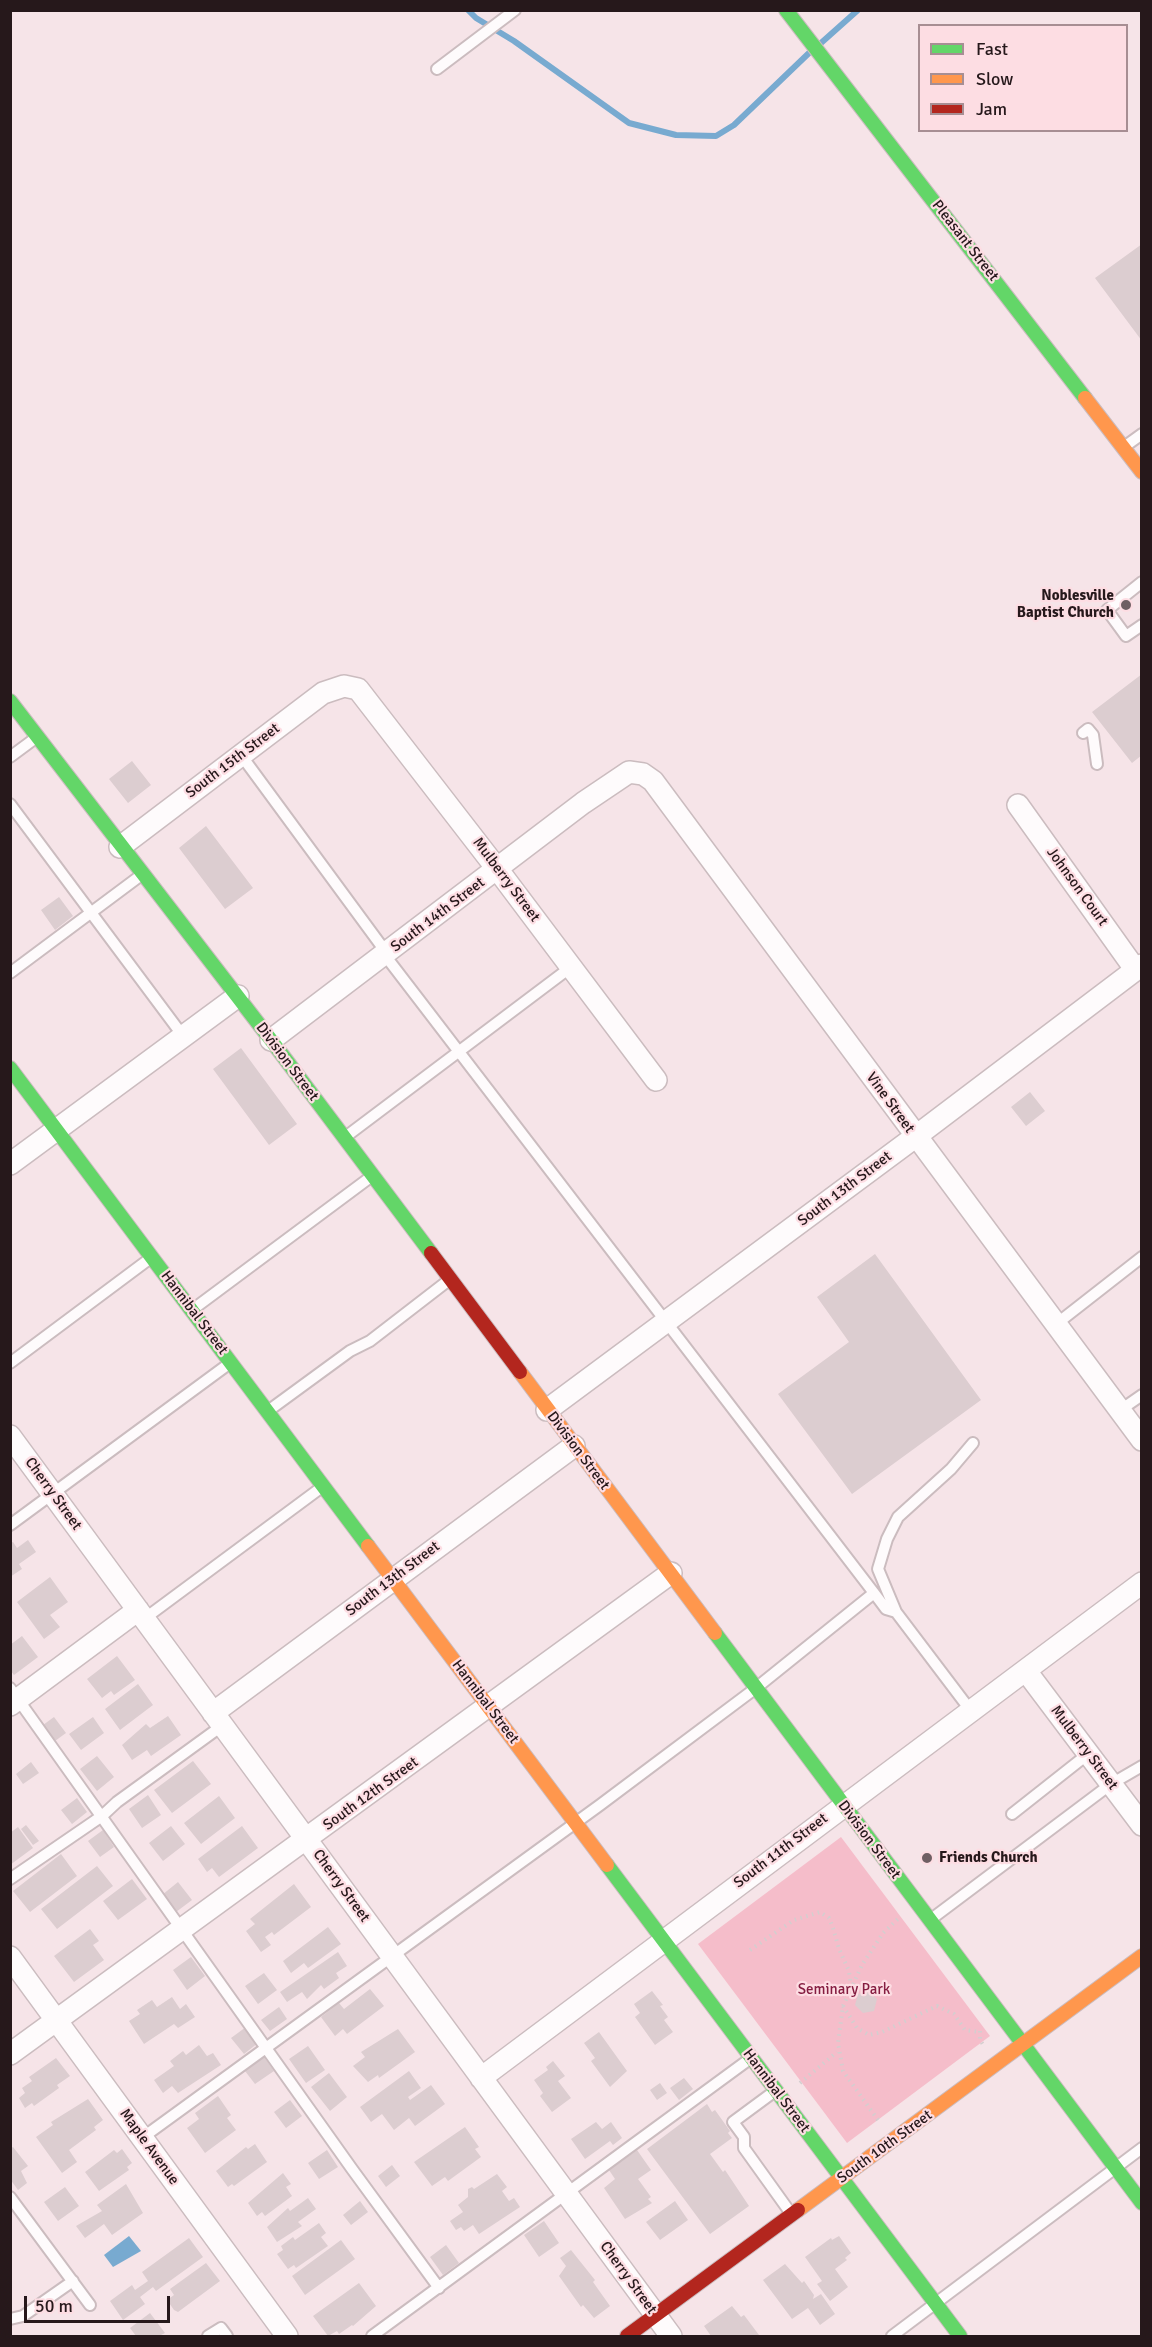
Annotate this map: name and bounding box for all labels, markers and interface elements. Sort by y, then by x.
legend [918,24,1128,132]
text: Fast [976,38,1008,60]
text: Slow [976,68,1013,90]
text: Jam [976,98,1007,120]
street label: Pleasant Street [928,197,1002,285]
place label: Noblesville Baptist Church [1017,587,1114,622]
marker: Noblesville Baptist Church [1119,598,1133,612]
street label: South 15th Street [182,720,284,802]
street label: Mulberry Street [468,834,544,926]
street label: Johnson Court [1042,844,1112,930]
street label: South 14th Street [387,874,489,956]
street label: Division Street [252,1019,322,1105]
street label: Vine Street [862,1069,918,1137]
street label: South 13th Street [794,1148,896,1230]
street label: Hannibal Street [157,1267,231,1359]
street label: Division Street [543,1408,613,1494]
street label: Cherry Street [21,1454,85,1534]
street label: South 13th Street [342,1538,444,1620]
street label: Hannibal Street [448,1656,522,1748]
street label: Mulberry Street [1046,1702,1122,1794]
street label: South 12th Street [320,1753,422,1835]
street label: Division Street [834,1797,904,1883]
street label: South 11th Street [730,1810,832,1892]
street label: Cherry Street [309,1846,373,1926]
place label: Friends Church [939,1849,1038,1867]
marker: Friends Church [920,1851,934,1865]
park label: Seminary Park [798,1981,890,1999]
street label: Hannibal Street [739,2045,813,2137]
street label: Maple Avenue [115,2105,183,2189]
street label: South 10th Street [834,2106,936,2188]
street label: Cherry Street [596,2238,660,2318]
scale bar [27,2284,172,2322]
text: 50 m [35,2295,73,2317]

